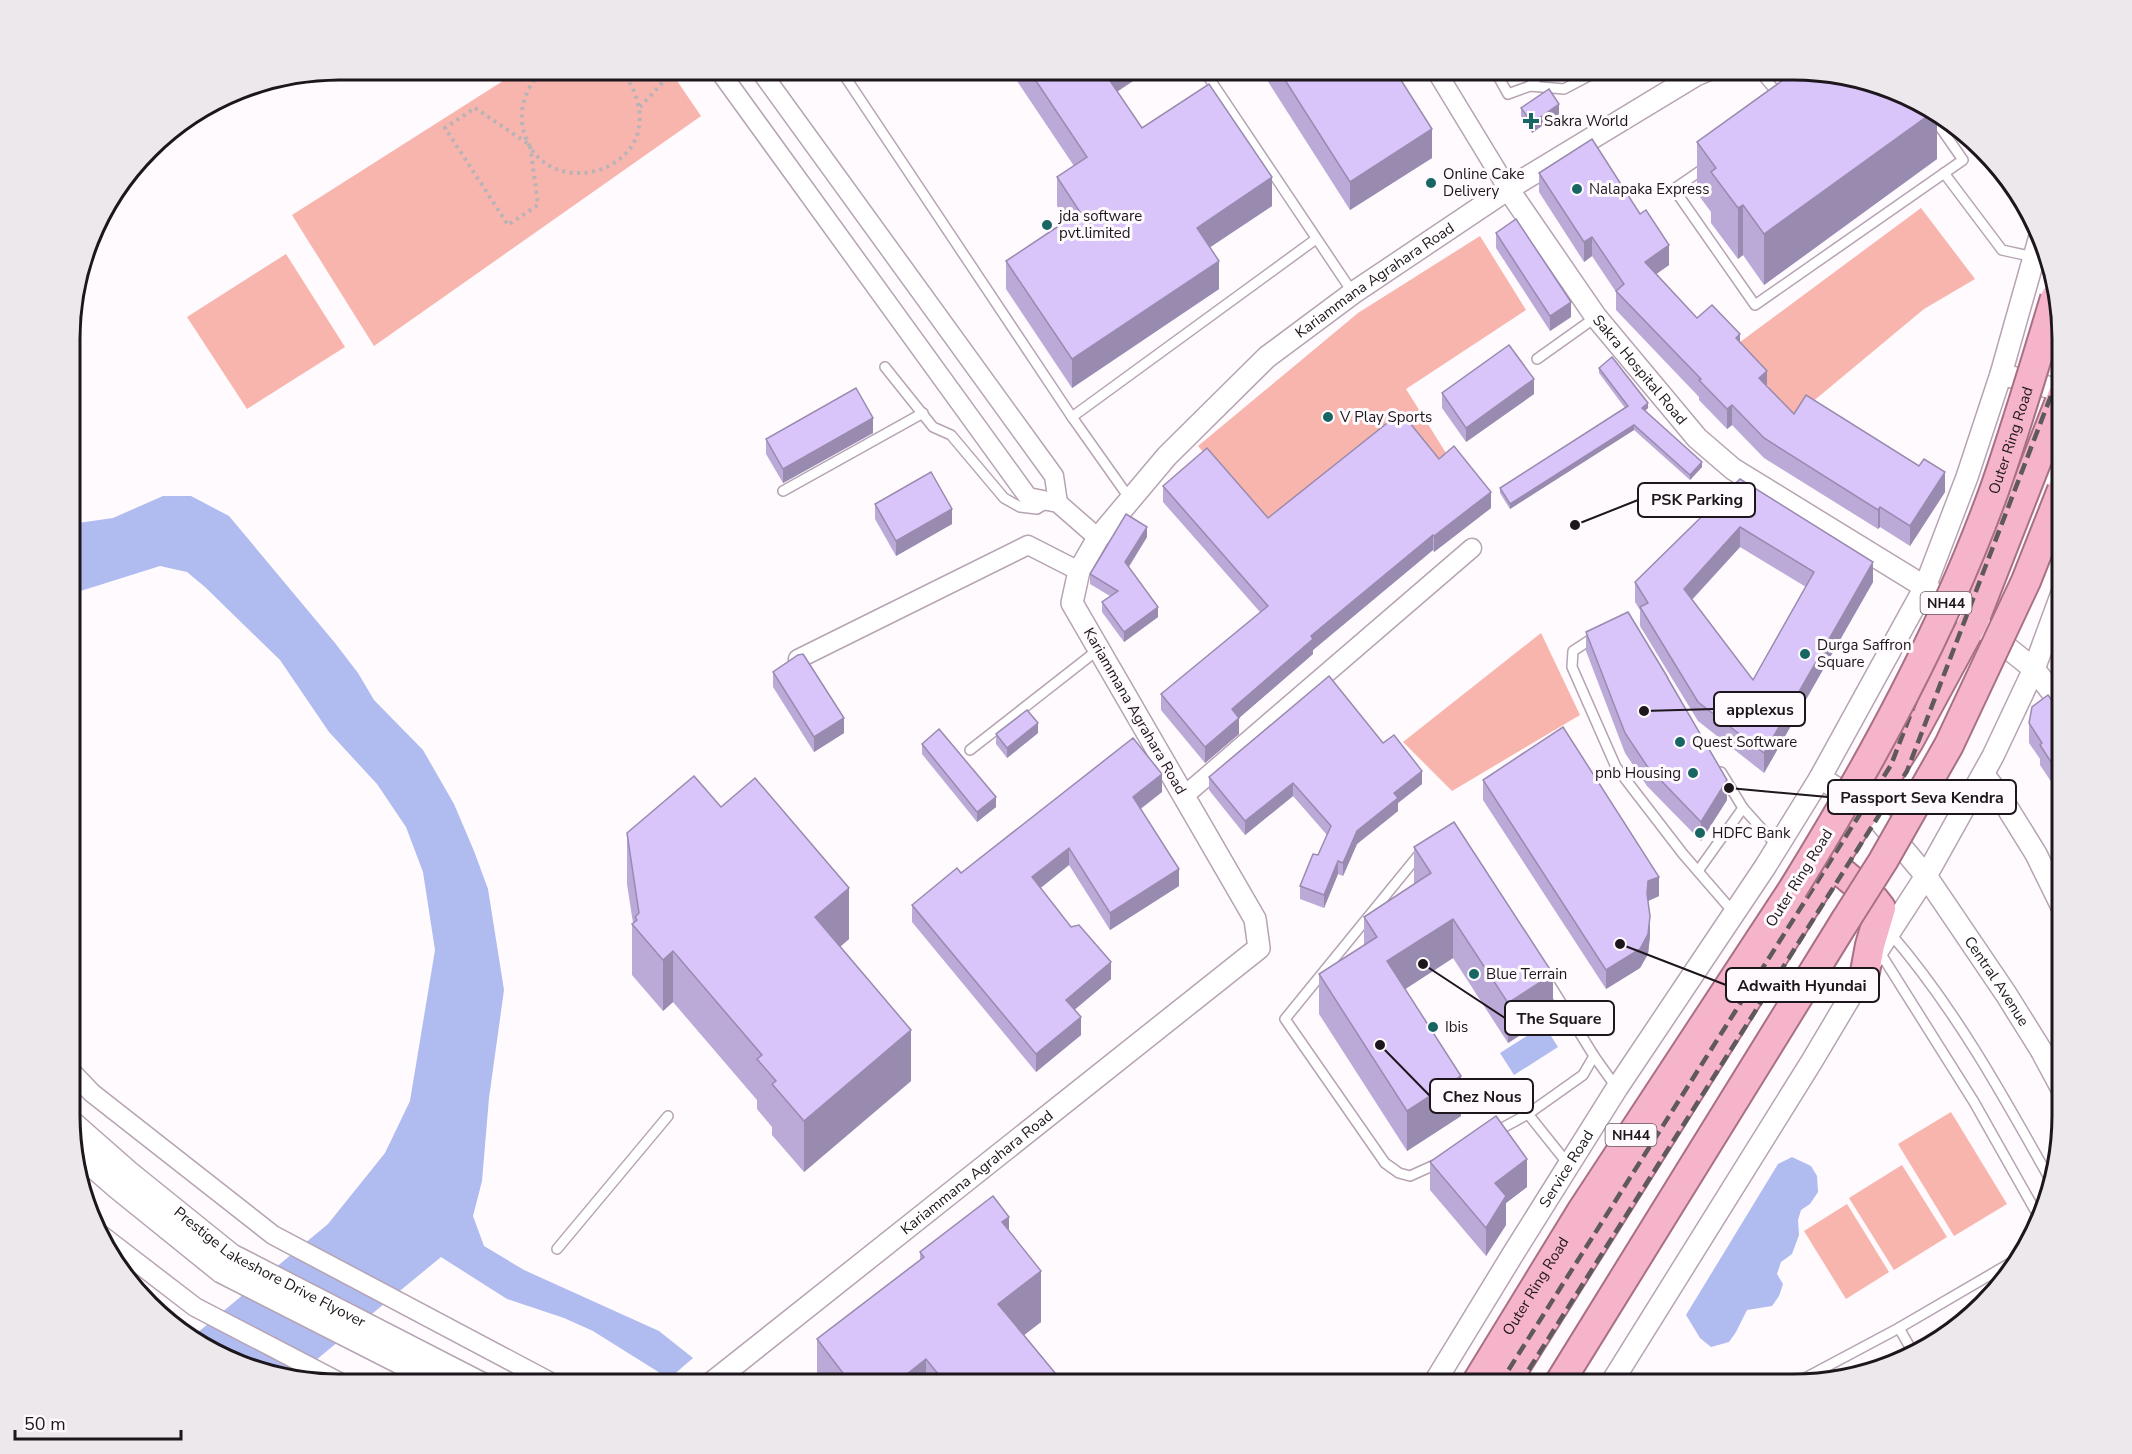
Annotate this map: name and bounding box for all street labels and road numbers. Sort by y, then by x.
street label: Kariammana Agrahara Road [1291,218,1458,343]
street label: Sakra Hospital Road [1588,311,1692,429]
street label: Outer Ring Road [1984,384,2038,497]
road number: NH44 [1920,592,1972,614]
street label: Kariammana Agrahara Road [1079,624,1191,798]
street label: Outer Ring Road [1761,825,1837,931]
street label: Central Avenue [1960,932,2034,1030]
street label: Kariammana Agrahara Road [896,1105,1057,1239]
road number: NH44 [1606,1124,1656,1146]
street label: Service Road [1535,1126,1598,1211]
street label: Prestige Lakeshore Drive Flyover [170,1202,369,1332]
street label: Outer Ring Road [1498,1233,1573,1339]

